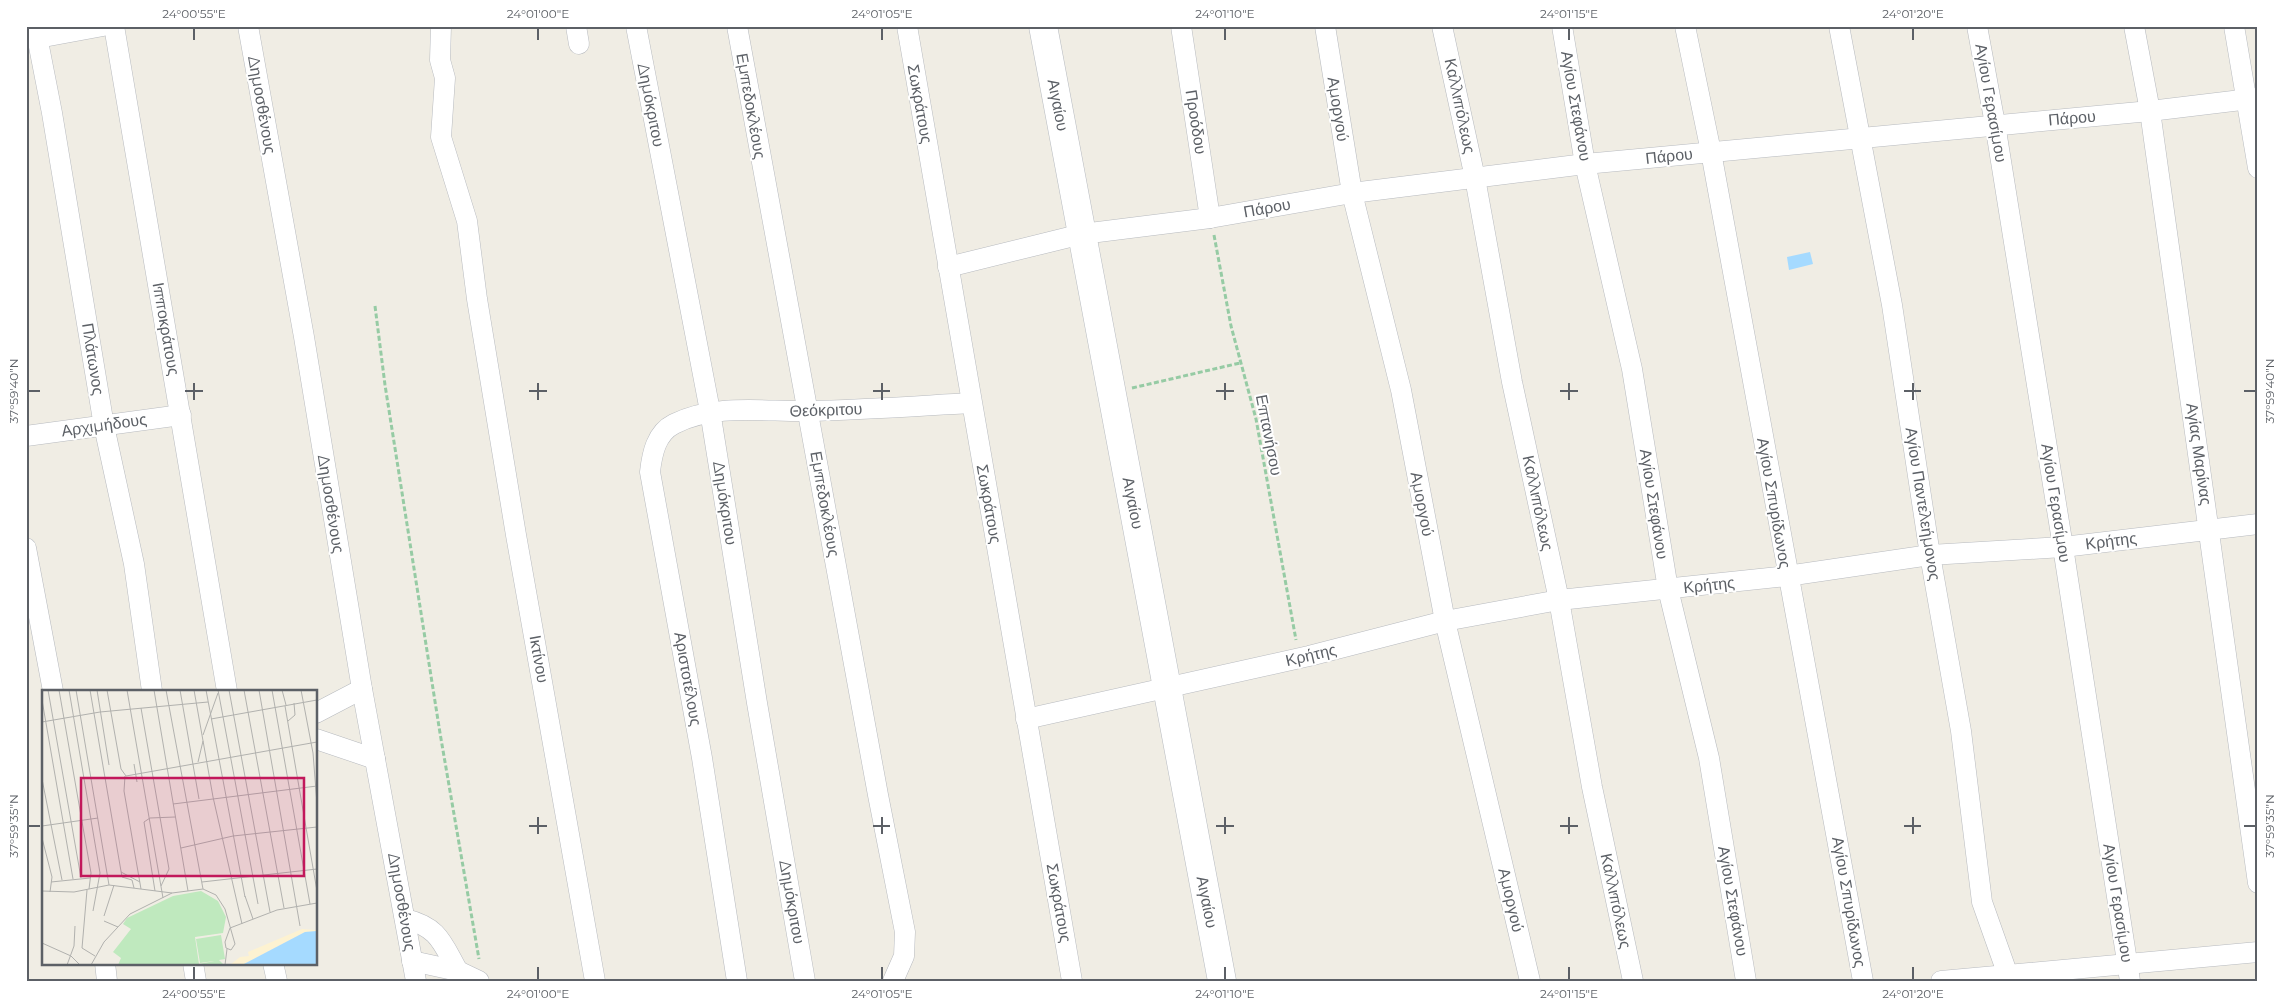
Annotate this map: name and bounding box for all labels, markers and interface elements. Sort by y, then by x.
text: 24°00'55"E [162,6,226,21]
text: 24°01'00"E [507,6,569,21]
text: 24°01'05"E [851,6,913,21]
text: 24°01'10"E [1195,6,1255,21]
text: 24°01'15"E [1540,6,1598,21]
text: 24°01'20"E [1882,6,1944,21]
street label: Αγίου Γερασίμου [1971,42,2011,164]
street label: Αγίου Στεφάνου [1557,49,1595,163]
street label: Εμπεδοκλέους [732,52,770,161]
street label: Δημοσθένους [244,54,280,156]
street label: Καλλιπόλεως [1441,57,1479,156]
street label: Δημόκριτου [634,62,668,148]
street label: Σωκράτους [904,63,936,145]
street label: Αμοργού [1324,75,1352,143]
street label: Αιγαίου [1044,77,1072,133]
street label: Προόδου [1182,88,1210,156]
street label: Πάρου [2047,106,2097,130]
street label: Πάρου [1644,144,1694,168]
street label: Πάρου [1242,195,1292,221]
street label: Ιπποκράτους [148,281,184,377]
street label: Πλάτωνος [78,322,108,397]
text: 37°59'40"N [6,358,21,424]
text: 37°59'40"N [2262,358,2277,424]
street label: Επτανήσου [1252,393,1286,477]
street label: Θεόκριτου [789,399,863,421]
street label: Αγίας Μαρίνας [2182,402,2216,507]
street label: Αρχιμήδους [60,410,148,440]
street label: Αγίου Παντελεήμονος [1901,426,1945,582]
street label: Αγίου Σπυρίδωνος [1753,436,1795,570]
street label: Αγίου Γερασίμου [2037,442,2075,564]
street label: Αγίου Στεφάνου [1636,447,1672,561]
street label: Εμπεδοκλέους [806,450,844,559]
street label: Δημοσθένους [314,453,348,555]
street label: Καλλιπόλεως [1519,454,1557,553]
street label: Δημόκριτου [709,460,741,546]
street label: Σωκράτους [973,463,1005,545]
street label: Αμοργού [1406,470,1438,538]
street label: Αιγαίου [1119,475,1147,531]
street label: Κρήτης [2084,528,2138,554]
street label: Κρήτης [1682,573,1736,597]
street label: Αριστοτέλους [670,630,706,728]
street label: Ικτίνου [525,634,553,684]
street label: Κρήτης [1284,640,1339,670]
inset map [42,690,318,964]
text: 37°59'35"N [6,794,21,858]
text: 37°59'35"N [2262,794,2277,858]
street label: Αγίου Σπυρίδωνος [1828,835,1870,969]
street label: Αγίου Γερασίμου [2099,842,2137,964]
street label: Αγίου Στεφάνου [1714,844,1752,958]
street label: Δημοσθένους [384,851,420,953]
street label: Καλλιπόλεως [1597,852,1635,951]
street label: Δημόκριτου [775,859,809,945]
street label: Σωκράτους [1043,862,1075,944]
street label: Αμοργού [1494,866,1528,934]
street label: Αιγαίου [1193,874,1221,930]
text: 24°00'55"E [162,986,226,1001]
text: 24°01'00"E [507,986,569,1001]
text: 24°01'05"E [851,986,913,1001]
text: 24°01'10"E [1195,986,1255,1001]
text: 24°01'15"E [1540,986,1598,1001]
text: 24°01'20"E [1882,986,1944,1001]

